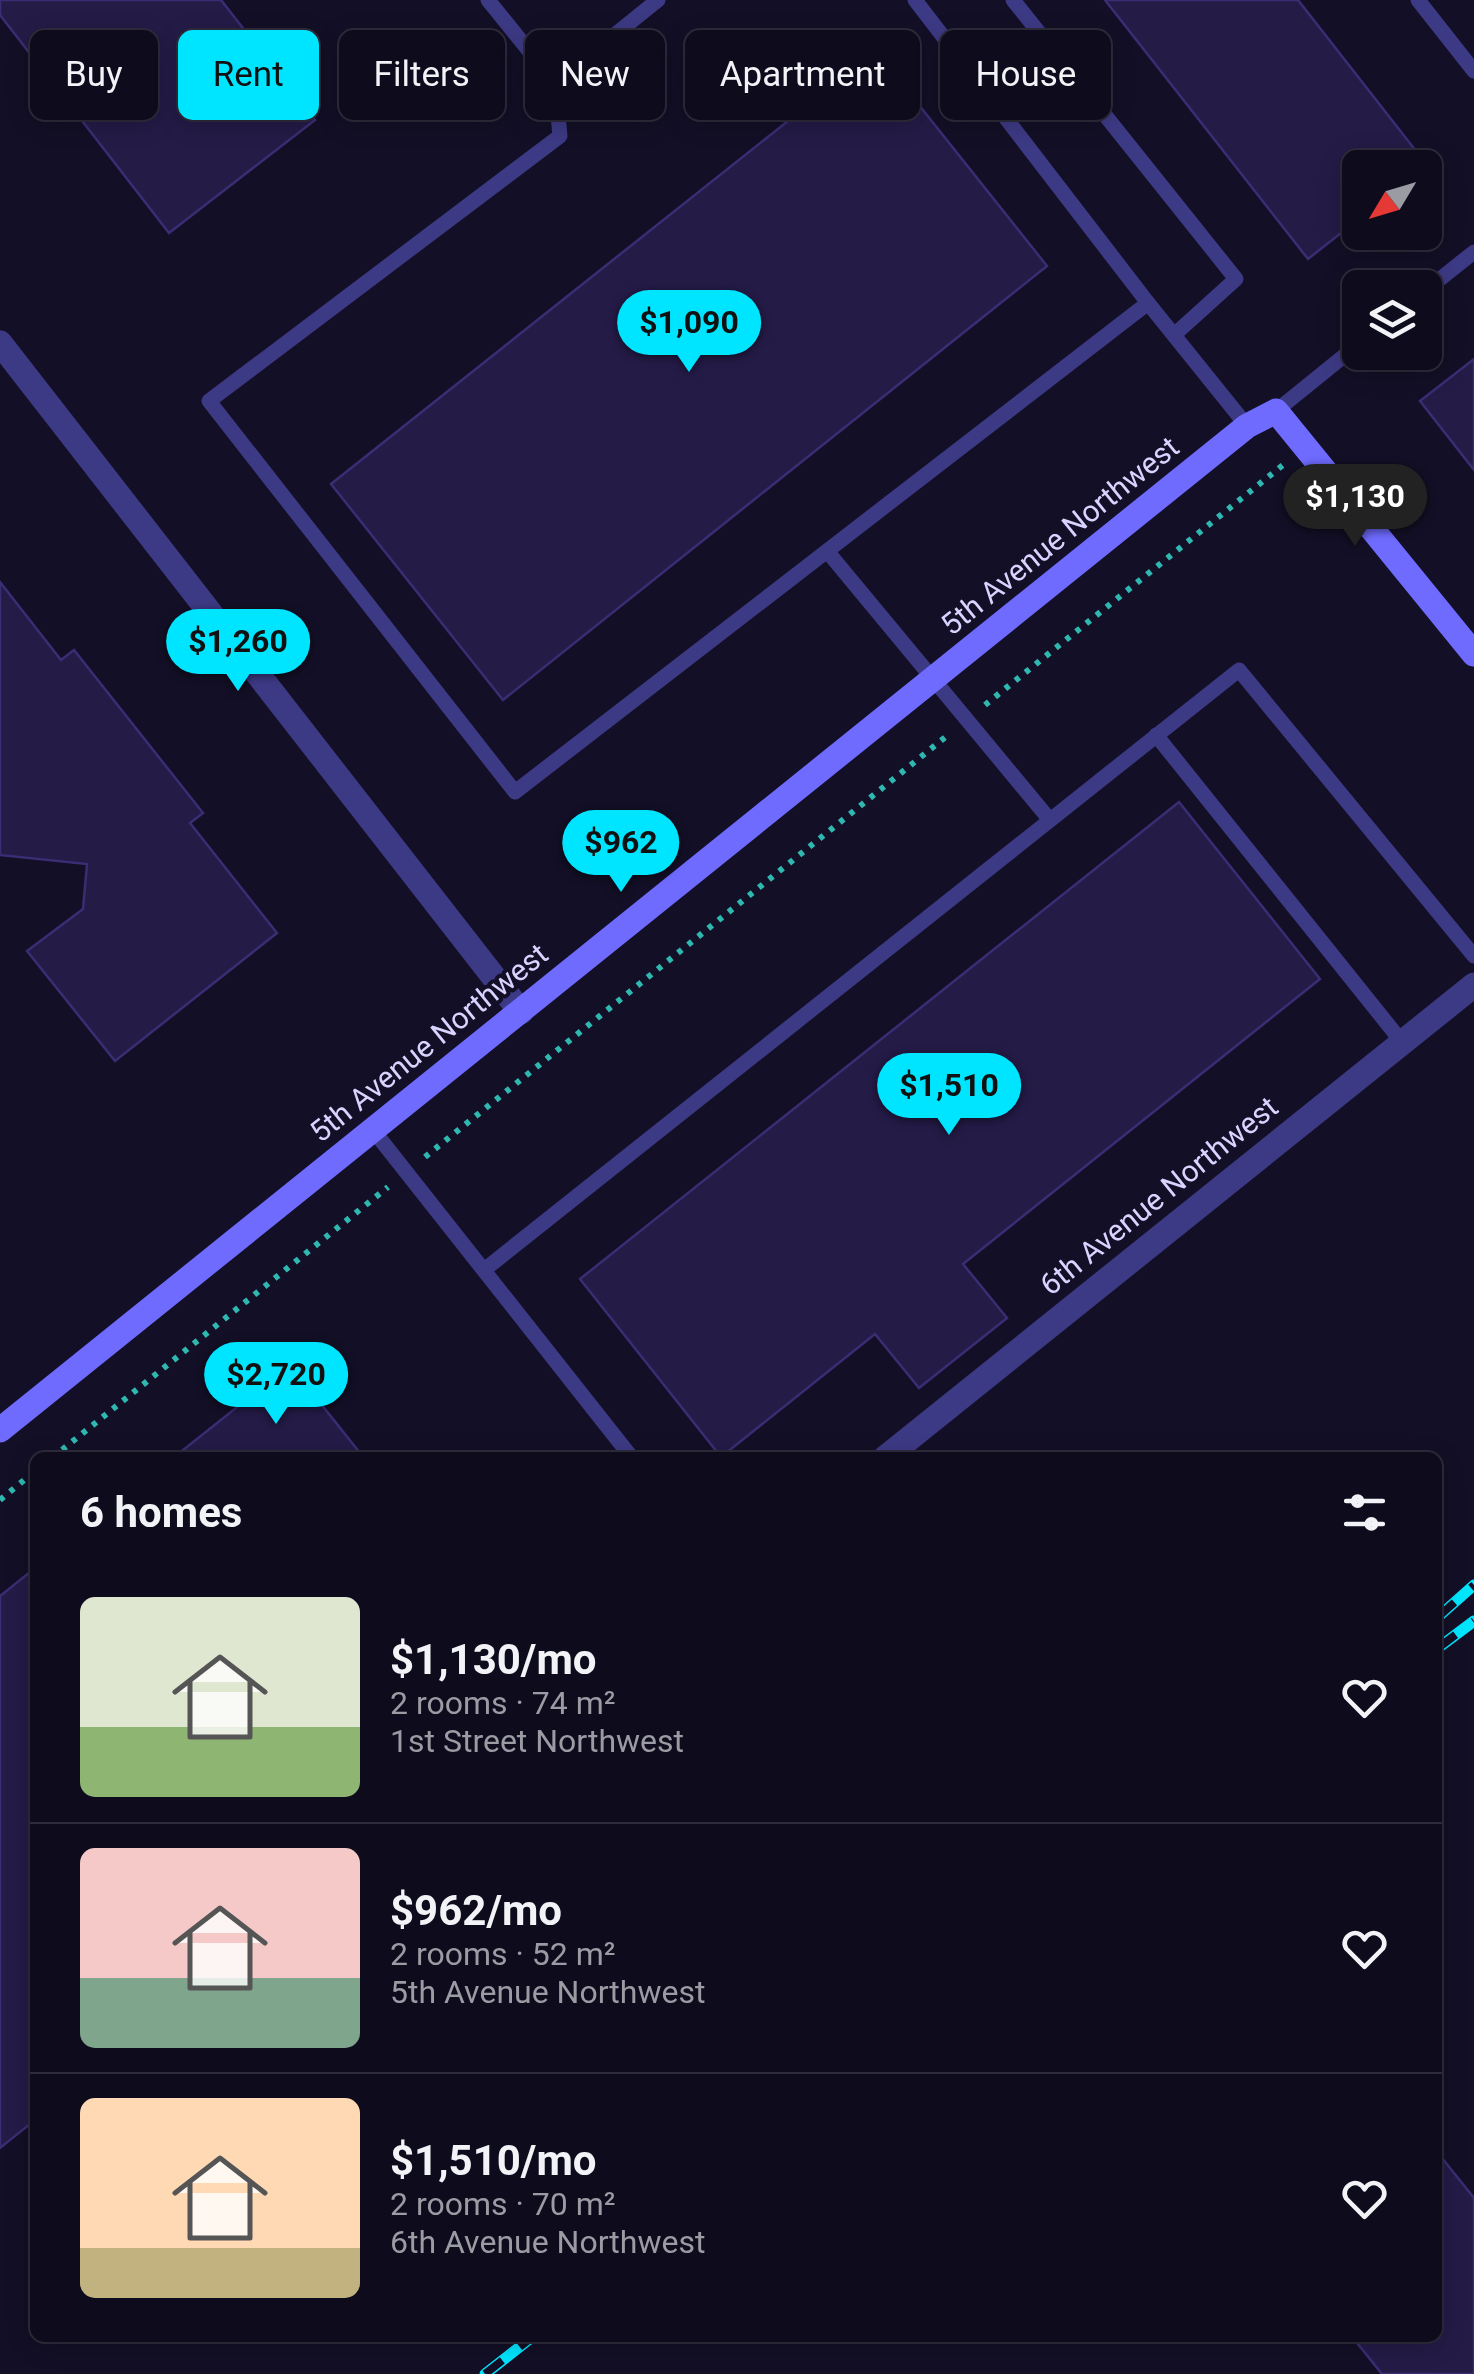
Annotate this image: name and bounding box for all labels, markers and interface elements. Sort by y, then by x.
chip: Buy [30,30,158,120]
chip: Rent [178,30,319,120]
chip: Filters [339,30,505,120]
chip: New [525,30,665,120]
chip: Apartment [685,30,920,120]
chip: House [940,30,1111,120]
north arrow [1342,150,1442,250]
map controls [1342,150,1442,370]
button: layers [1342,270,1442,370]
pin: $1,090 [608,290,770,375]
text: $1,090 [639,303,739,341]
street label: 5th Avenue Northwest [934,429,1186,642]
pin: $1,130 [1274,464,1436,549]
text: $1,130 [1305,477,1405,515]
pin: $1,260 [157,609,319,694]
text: $1,260 [188,622,288,660]
pin: $962 [562,810,680,895]
text: $962 [584,823,658,861]
street label: 5th Avenue Northwest [303,936,555,1149]
pin: $1,510 [868,1053,1030,1138]
text: $1,510 [899,1066,999,1104]
street label: 6th Avenue Northwest [1033,1089,1285,1302]
pin: $2,720 [195,1342,357,1427]
text: $2,720 [226,1355,326,1393]
icon: filters [1337,1485,1392,1540]
text: 6 homes [80,1488,242,1537]
text: $1,130/mo [390,1635,597,1684]
icon: home [160,1637,280,1757]
icon: heart [1337,1670,1392,1725]
text: 2 rooms · 74 m² [390,1684,615,1722]
text: 1st Street Northwest [390,1722,684,1760]
text: $962/mo [390,1886,562,1935]
icon: home [160,1888,280,2008]
icon: heart [1337,1921,1392,1976]
text: 2 rooms · 52 m² [390,1935,615,1973]
text: 5th Avenue Northwest [390,1973,705,2011]
text: $1,510/mo [390,2136,597,2185]
icon: home [160,2138,280,2258]
icon: heart [1337,2171,1392,2226]
text: 2 rooms · 70 m² [390,2185,615,2223]
text: 6th Avenue Northwest [390,2223,705,2261]

